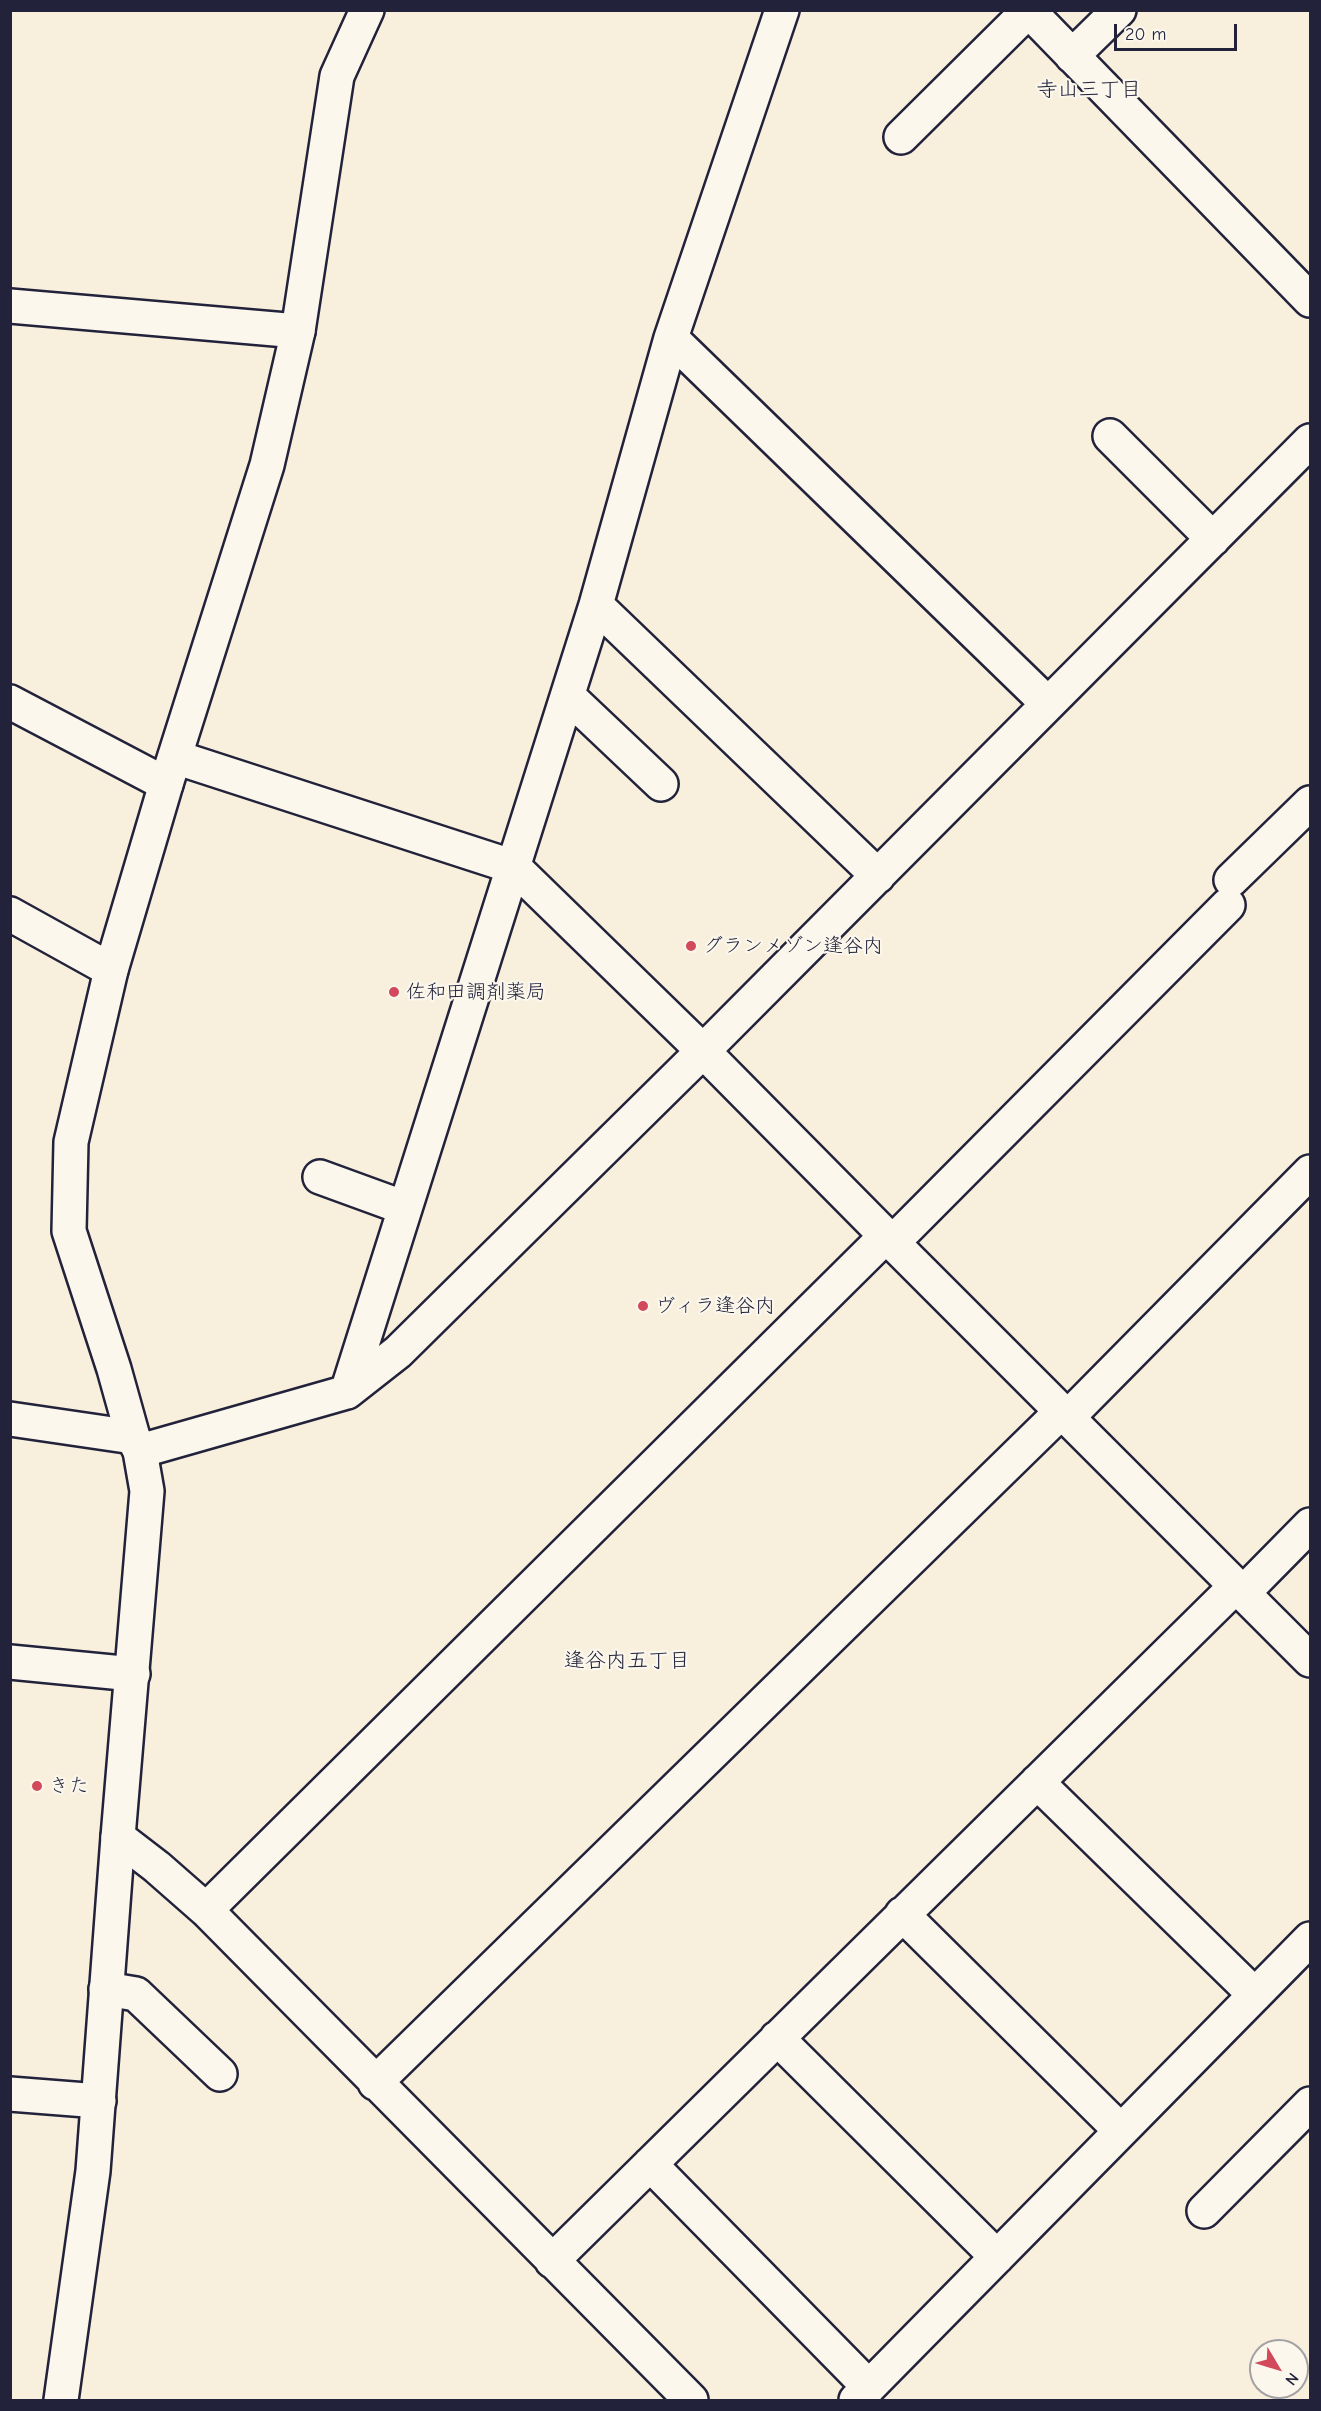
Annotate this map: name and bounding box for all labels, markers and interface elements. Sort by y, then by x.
scale bar [1117,12,1240,50]
text: 20 m [1125,24,1166,45]
district label: 寺山三丁目 [1037,77,1141,103]
place label: グランメゾン逢谷内 [703,934,883,958]
marker: グランメゾン逢谷内 [684,939,698,953]
place label: 佐和田調剤薬局 [406,980,546,1004]
marker: 佐和田調剤薬局 [387,985,401,999]
place label: ヴィラ逢谷内 [655,1294,775,1318]
marker: ヴィラ逢谷内 [636,1299,650,1313]
district label: 逢谷内五丁目 [564,1648,690,1674]
place label: きた [49,1774,89,1798]
marker: きた [30,1779,44,1793]
north arrow [1249,2339,1309,2399]
text: N [1281,2369,1302,2389]

